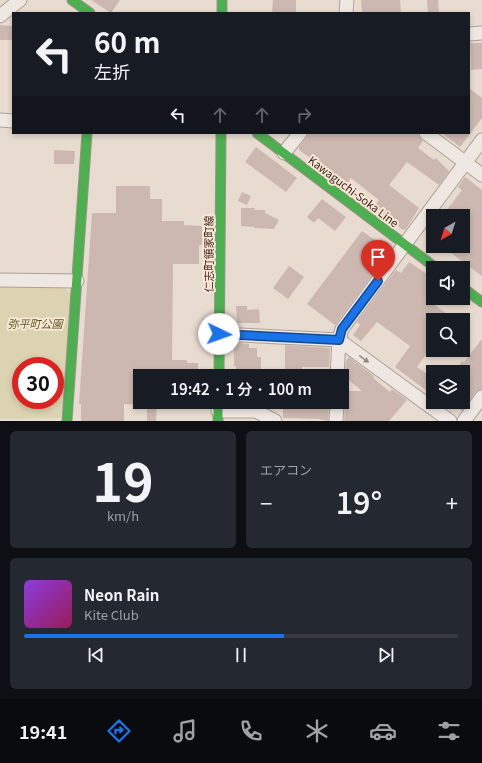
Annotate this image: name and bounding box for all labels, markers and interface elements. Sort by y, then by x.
text: 60 m [94,21,160,61]
icon: left [28,28,80,80]
text: 左折 [94,58,130,84]
icon: left [167,104,189,126]
icon: ahead [209,104,231,126]
icon: ahead [251,104,273,126]
icon: right [293,104,315,126]
street label: Kawaguchi-Soka Line [305,152,403,230]
north arrow [426,209,470,253]
map controls [426,209,470,409]
street label: 仁志町領家町線 [200,216,216,293]
pin [361,240,395,281]
icon: arrive [367,246,389,268]
button: sound [426,261,470,305]
position arrow [198,313,240,355]
button: search [426,313,470,357]
park label: 弥平町公園 [8,315,64,331]
one-way arrow [359,354,369,362]
speed limit sign: 30 [12,357,64,409]
button: layers [426,365,470,409]
text: 19:42 · 1 分 · 100 m [170,378,312,399]
text: 19 [92,442,154,517]
text: エアコン [260,460,312,479]
text: 19° [336,479,382,523]
text: − [260,486,272,518]
text: + [446,486,458,518]
text: km/h [107,506,139,525]
text: Neon Rain [84,584,159,605]
text: Kite Club [84,605,139,624]
icon: previous [85,644,107,666]
icon: pause [230,644,252,666]
icon: next [375,644,397,666]
icon: directions [105,717,133,745]
icon: music [171,717,199,745]
icon: phone [237,717,265,745]
icon: climate [303,717,331,745]
icon: car [369,717,397,745]
icon: filters [435,717,463,745]
text: 19:41 [19,718,67,744]

